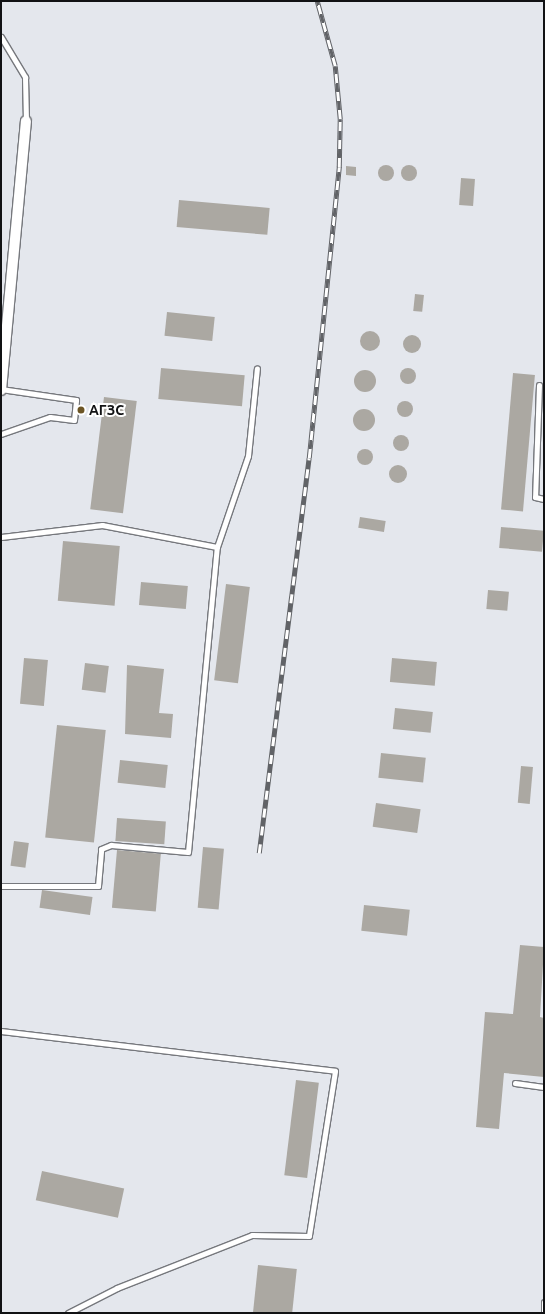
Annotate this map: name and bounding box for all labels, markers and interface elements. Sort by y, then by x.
place label: АГЗС [89,402,124,418]
marker: АГЗС [76,405,86,415]

